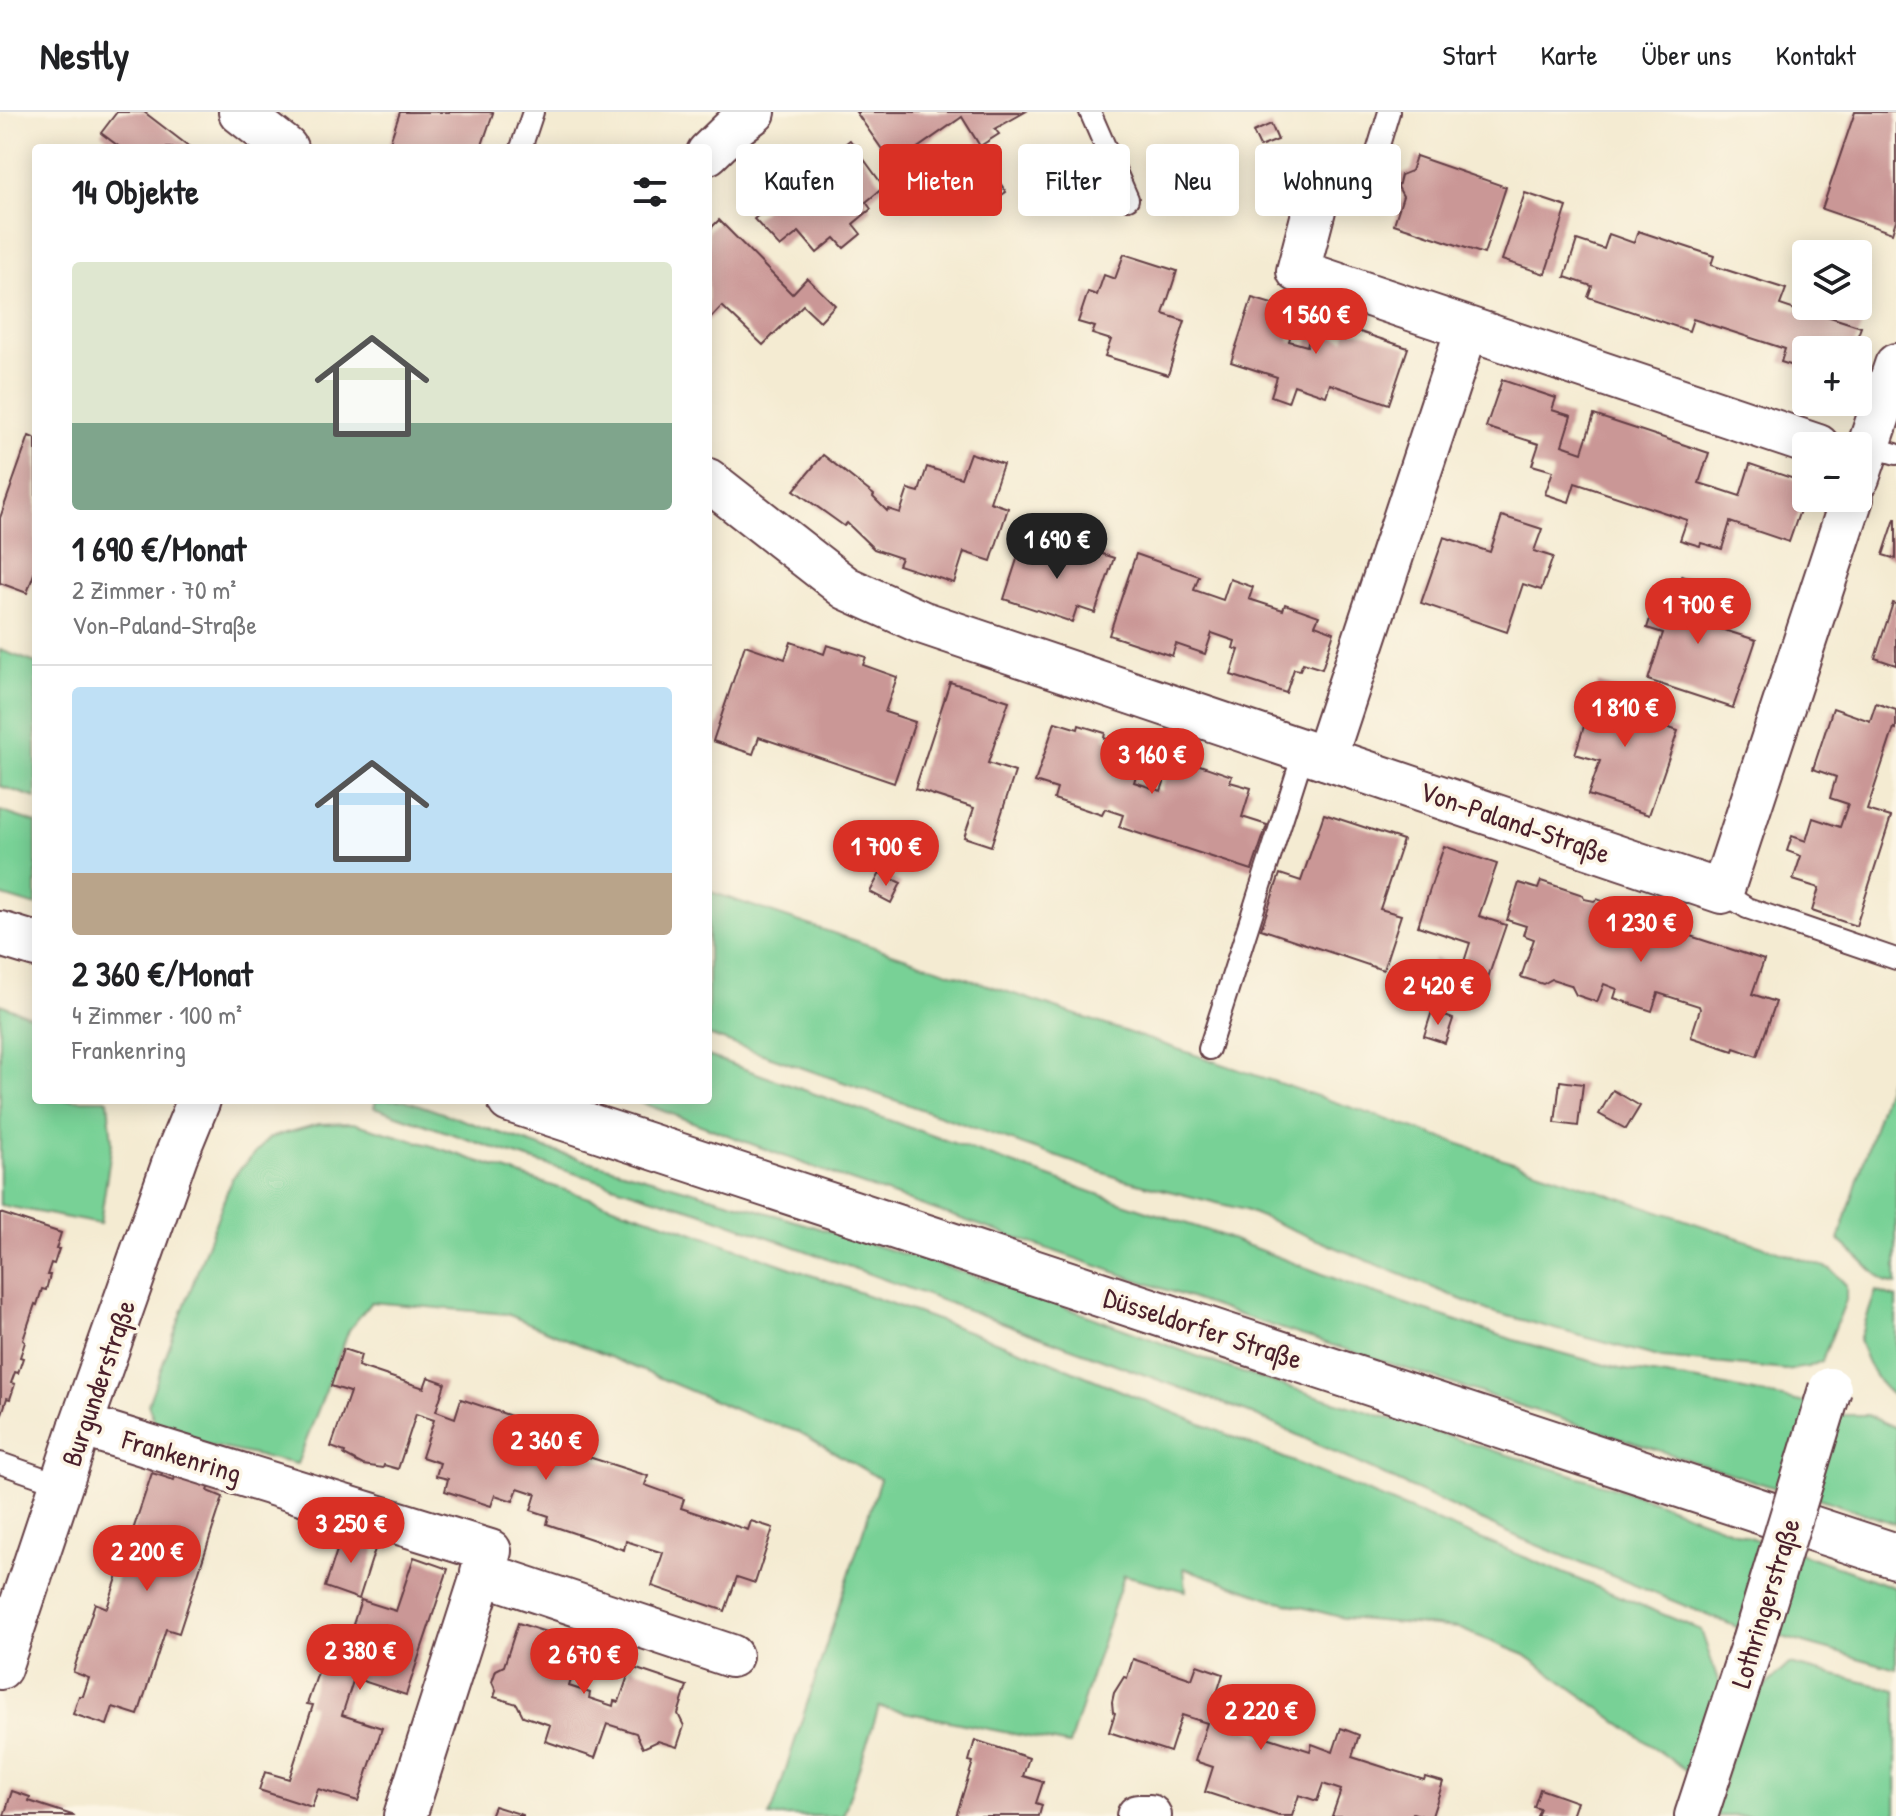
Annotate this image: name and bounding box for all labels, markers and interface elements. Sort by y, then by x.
text: Nestly [40,29,129,81]
text: Start [1443,36,1496,74]
text: Karte [1540,36,1598,74]
text: Über uns [1642,36,1732,74]
text: Kontakt [1776,36,1856,74]
chip: Kaufen [736,144,863,216]
chip: Mieten [879,144,1002,216]
chip: Filter [1018,144,1130,216]
chip: Neu [1146,144,1239,216]
chip: Wohnung [1255,144,1401,216]
text: 14 Objekte [72,169,199,215]
icon: filters [628,170,672,214]
map controls [1792,240,1872,512]
button: layers [1792,240,1872,320]
pin: 1 560 € [1242,288,1390,356]
text: 1 560 € [1283,296,1349,331]
icon: home [300,314,444,458]
button: + [1792,336,1872,416]
button: − [1792,432,1872,512]
pin: 1 690 € [983,513,1131,581]
text: 1 690 € [1024,521,1090,556]
text: 1 690 €/Monat [72,526,246,572]
text: 2 Zimmer · 70 m² [72,572,236,607]
pin: 1 700 € [1624,578,1772,646]
text: 1 700 € [1663,586,1733,621]
text: Von-Paland-Straße [72,607,257,642]
pin: 1 810 € [1551,681,1699,749]
text: 1 810 € [1592,689,1658,724]
pin: 3 160 € [1078,728,1226,796]
text: 3 160 € [1118,736,1186,771]
icon: home [300,739,444,883]
street label: Von-Paland-Straße [1415,772,1615,872]
pin: 1 700 € [812,820,960,888]
text: 1 700 € [851,828,921,863]
pin: 1 230 € [1567,896,1715,964]
text: 1 230 € [1606,904,1676,939]
text: 2 360 €/Monat [72,951,253,997]
pin: 2 420 € [1364,959,1512,1027]
text: 2 420 € [1403,967,1473,1002]
text: 4 Zimmer · 100 m² [72,997,242,1032]
text: Frankenring [72,1032,186,1067]
street label: Düsseldorfer Straße [1099,1278,1307,1378]
street label: Burgunderstraße [52,1295,144,1471]
pin: 2 360 € [472,1414,620,1482]
street label: Frankenring [117,1420,246,1492]
text: 2 360 € [511,1422,581,1457]
pin: 3 250 € [277,1497,425,1565]
text: 3 250 € [316,1505,386,1540]
street label: Lothringerstraße [1721,1514,1809,1692]
pin: 2 200 € [73,1525,221,1593]
text: 2 200 € [111,1533,183,1568]
pin: 2 380 € [286,1624,434,1692]
pin: 2 670 € [510,1628,658,1696]
text: 2 380 € [324,1632,396,1667]
text: 2 670 € [548,1636,620,1671]
pin: 2 220 € [1187,1684,1335,1752]
text: 2 220 € [1225,1692,1297,1727]

